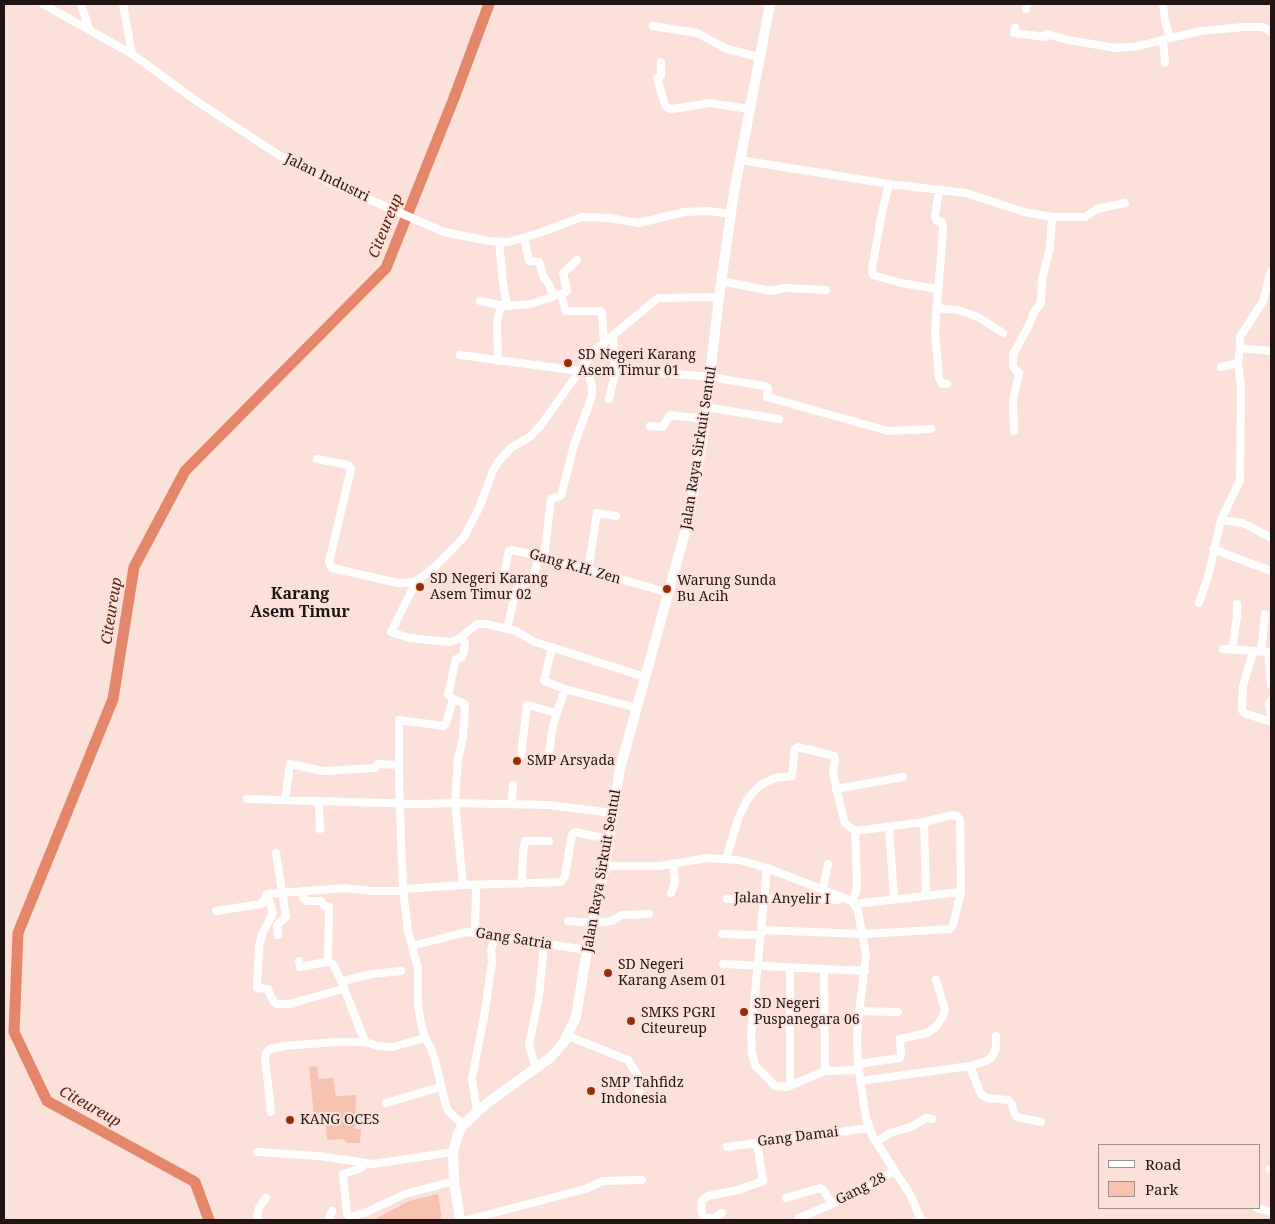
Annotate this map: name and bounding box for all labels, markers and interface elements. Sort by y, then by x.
street label: Jalan Industri [282,150,372,206]
water label: Citeureup [365,191,407,261]
place label: SD Negeri Karang Asem Timur 01 [578,347,696,380]
marker: SD Negeri Karang Asem Timur 01 [562,357,574,369]
street label: Jalan Raya Sirkuit Sentul [678,365,720,531]
street label: Gang K.H. Zen [527,546,623,588]
place label: SD Negeri Karang Asem Timur 02 [430,571,548,604]
place label: Warung Sunda Bu Acih [677,573,776,606]
water label: Citeureup [98,576,126,646]
marker: SD Negeri Karang Asem Timur 02 [414,581,426,593]
marker: Warung Sunda Bu Acih [661,583,673,595]
district label: Karang Asem Timur [250,584,350,622]
place label: SMP Arsyada [527,753,615,769]
marker: SMP Arsyada [511,755,523,767]
street label: Jalan Raya Sirkuit Sentul [579,788,625,954]
street label: Jalan Anyelir I [734,890,830,908]
street label: Gang Satria [474,925,554,953]
place label: SD Negeri Karang Asem 01 [618,957,726,990]
marker: SD Negeri Karang Asem 01 [602,967,614,979]
place label: SD Negeri Puspanegara 06 [754,996,860,1028]
place label: SMKS PGRI Citeureup [641,1005,716,1038]
marker: SD Negeri Puspanegara 06 [738,1006,750,1018]
marker: SMKS PGRI Citeureup [625,1015,637,1027]
place label: SMP Tahfidz Indonesia [601,1075,684,1108]
water label: Citeureup [56,1083,124,1131]
marker: SMP Tahfidz Indonesia [585,1085,597,1097]
place label: KANG OCES [300,1112,379,1128]
marker: KANG OCES [284,1114,296,1126]
street label: Gang Damai [756,1124,840,1150]
legend [1098,1144,1260,1209]
text: Road [1145,1154,1181,1174]
street label: Gang 28 [833,1169,889,1209]
text: Park [1145,1179,1178,1199]

